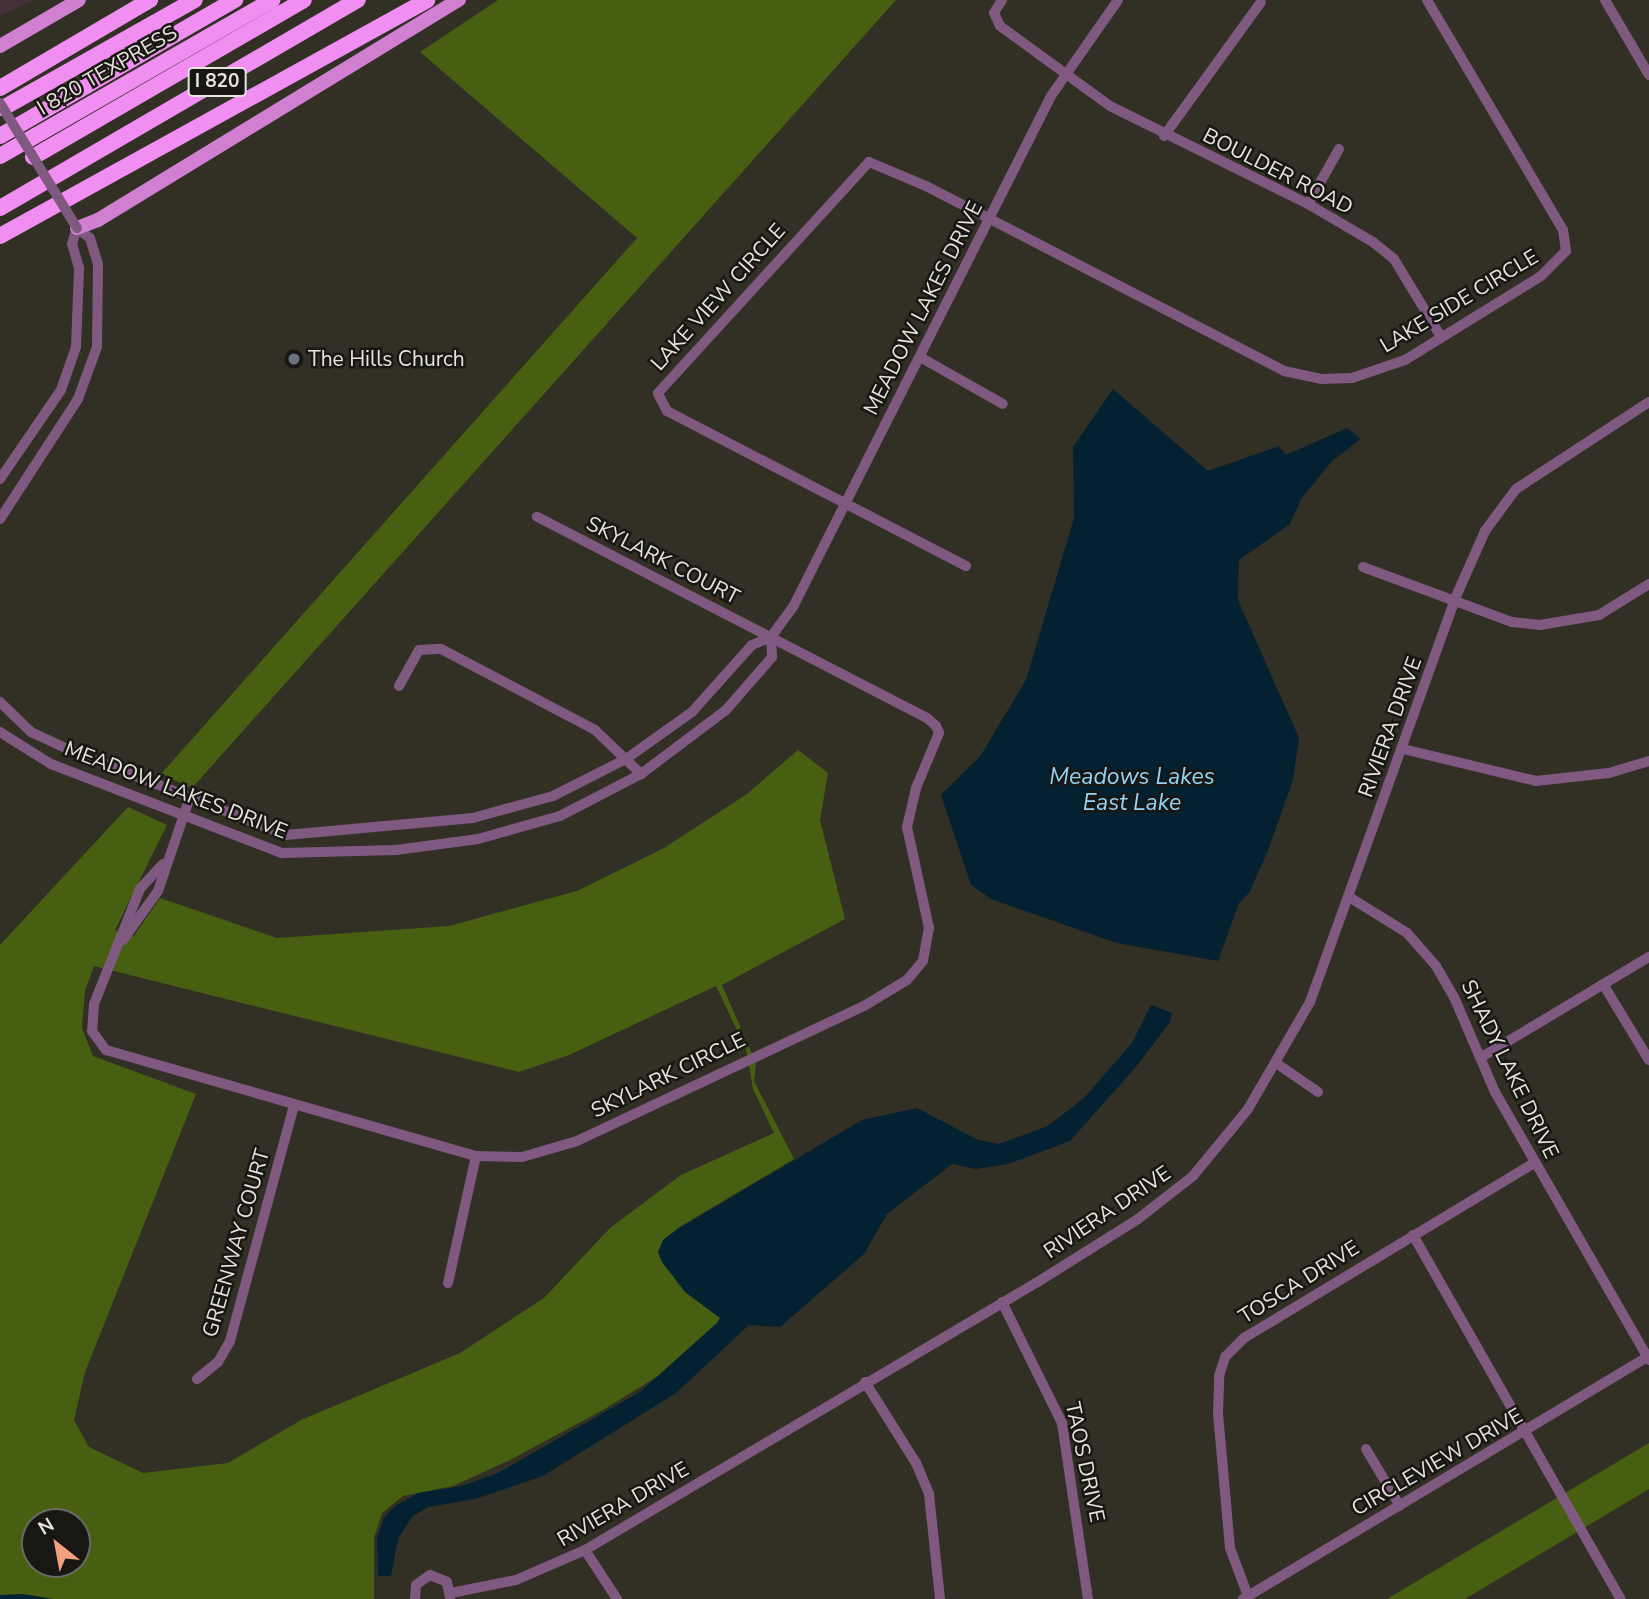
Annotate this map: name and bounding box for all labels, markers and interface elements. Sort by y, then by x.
street label: I 820 TEXPRESS [32,20,182,120]
road number: I 820 [187,66,247,97]
street label: BOULDER ROAD [1199,122,1357,220]
street label: MEADOW LAKES DRIVE [858,197,988,419]
street label: LAKE VIEW CIRCLE [645,218,791,376]
street label: LAKE SIDE CIRCLE [1375,244,1543,358]
place label: The Hills Church [308,346,465,372]
marker: The Hills Church [286,351,302,367]
street label: SKYLARK COURT [582,511,744,609]
street label: RIVIERA DRIVE [1353,653,1427,801]
street label: MEADOW LAKES DRIVE [61,736,291,844]
water label: Meadows Lakes East Lake [1049,763,1215,817]
street label: SHADY LAKE DRIVE [1456,976,1564,1162]
street label: SKYLARK CIRCLE [587,1027,749,1123]
street label: GREENWAY COURT [197,1146,275,1340]
street label: RIVIERA DRIVE [1039,1160,1175,1264]
street label: TOSCA DRIVE [1234,1235,1364,1329]
street label: TAOS DRIVE [1060,1400,1110,1524]
street label: CIRCLEVIEW DRIVE [1347,1403,1527,1521]
street label: RIVIERA DRIVE [553,1456,693,1552]
north arrow [21,1508,91,1578]
text: N [33,1512,59,1542]

